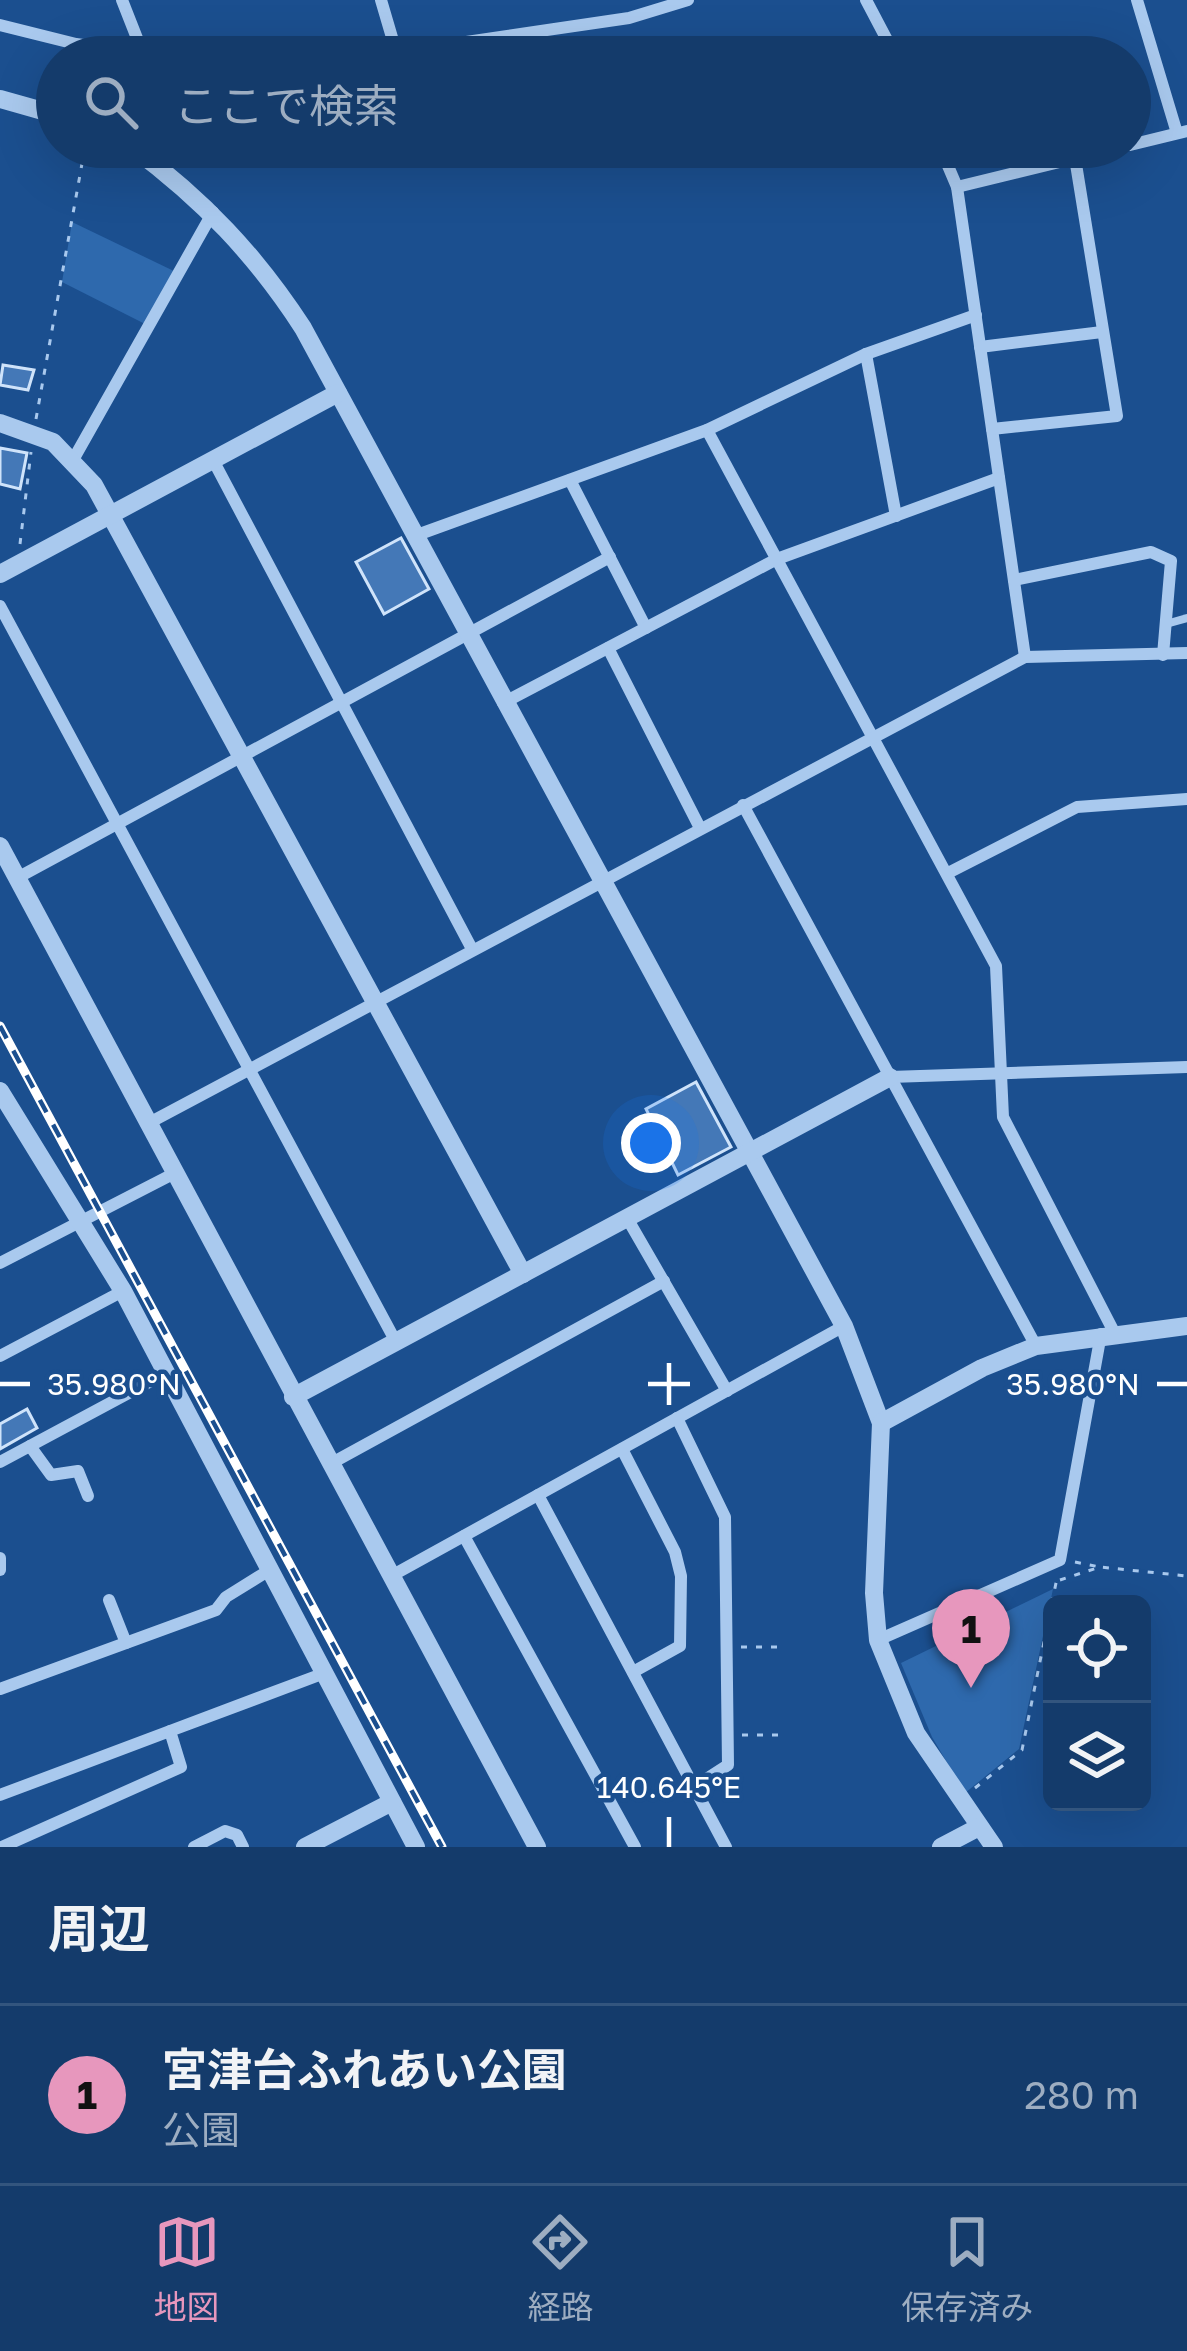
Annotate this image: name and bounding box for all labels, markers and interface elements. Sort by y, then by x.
search box [36,36,1151,168]
icon: search [78,69,144,135]
text: ここで検索 [174,78,399,132]
your location [621,1113,681,1173]
text: 35.980°N [47,1366,181,1402]
text: 35.980°N [1006,1366,1140,1402]
pin: 1 [932,1589,1010,1688]
map controls [1043,1595,1151,1811]
button: locate [1043,1595,1151,1703]
button: layers [1043,1703,1151,1811]
text: 140.645°E [597,1769,741,1805]
text: 周辺 [48,1897,150,1958]
text: 宮津台ふれあい公園 [162,2042,567,2096]
text: 1 [77,2071,97,2118]
text: 280 m [1024,2071,1139,2118]
text: 公園 [162,2106,240,2153]
tab: 地図 [154,2209,220,2329]
tab: 経路 [527,2209,593,2329]
tab: 保存済み [901,2209,1033,2329]

